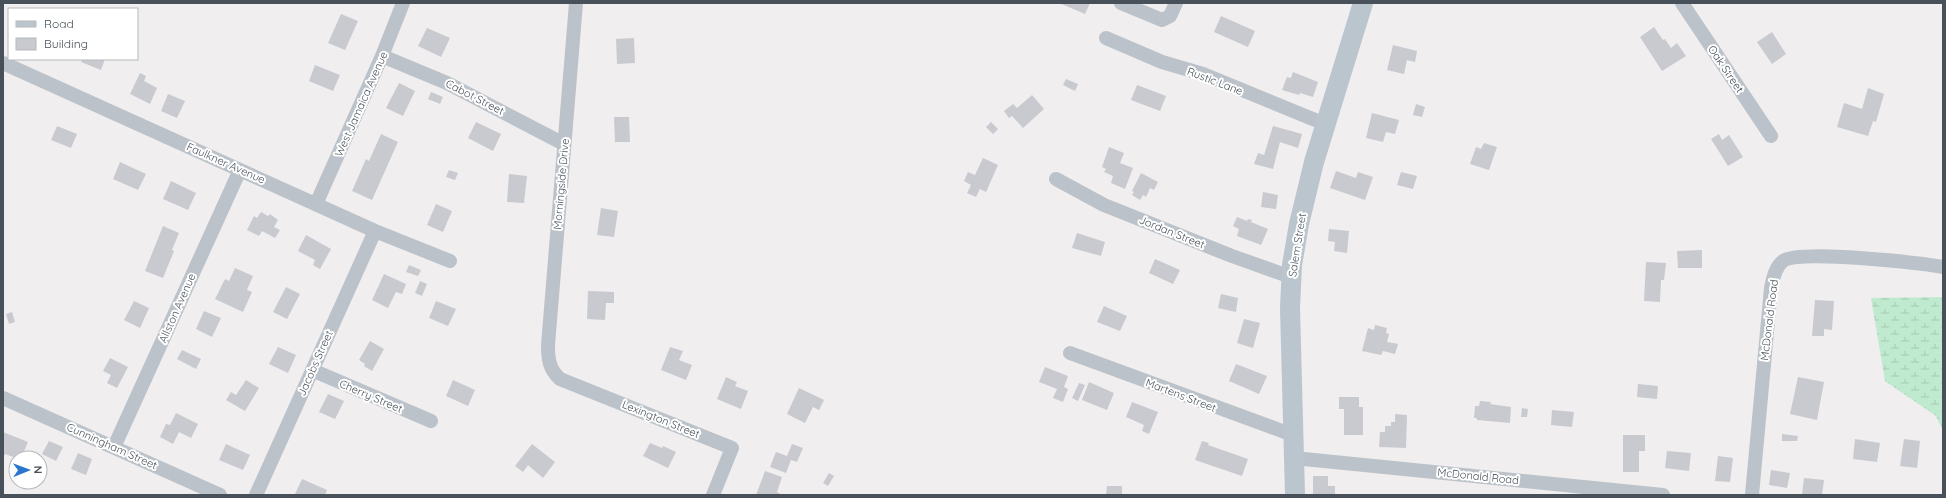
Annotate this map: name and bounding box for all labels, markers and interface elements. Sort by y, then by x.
legend [8,8,138,60]
text: Road [44,16,74,31]
text: Building [44,36,88,51]
street label: Oak Street [1705,43,1747,96]
street label: West Jamaica Avenue [332,49,390,159]
street label: Rustic Lane [1185,64,1245,98]
street label: Cabot Street [443,76,507,118]
street label: Morningside Drive [550,138,572,230]
street label: Faulkner Avenue [184,139,268,187]
street label: Jordan Street [1137,212,1207,252]
street label: Salem Street [1285,212,1309,278]
street label: Allston Avenue [155,271,199,345]
street label: McDonald Road [1757,279,1781,361]
street label: Jacobs Street [294,328,336,398]
street label: Martens Street [1144,375,1219,415]
street label: Cherry Street [337,376,405,416]
street label: Lexington Street [620,397,702,441]
street label: Cunningham Street [65,420,160,472]
north arrow [8,450,48,490]
street label: McDonald Road [1437,465,1519,487]
text: N [31,466,45,474]

